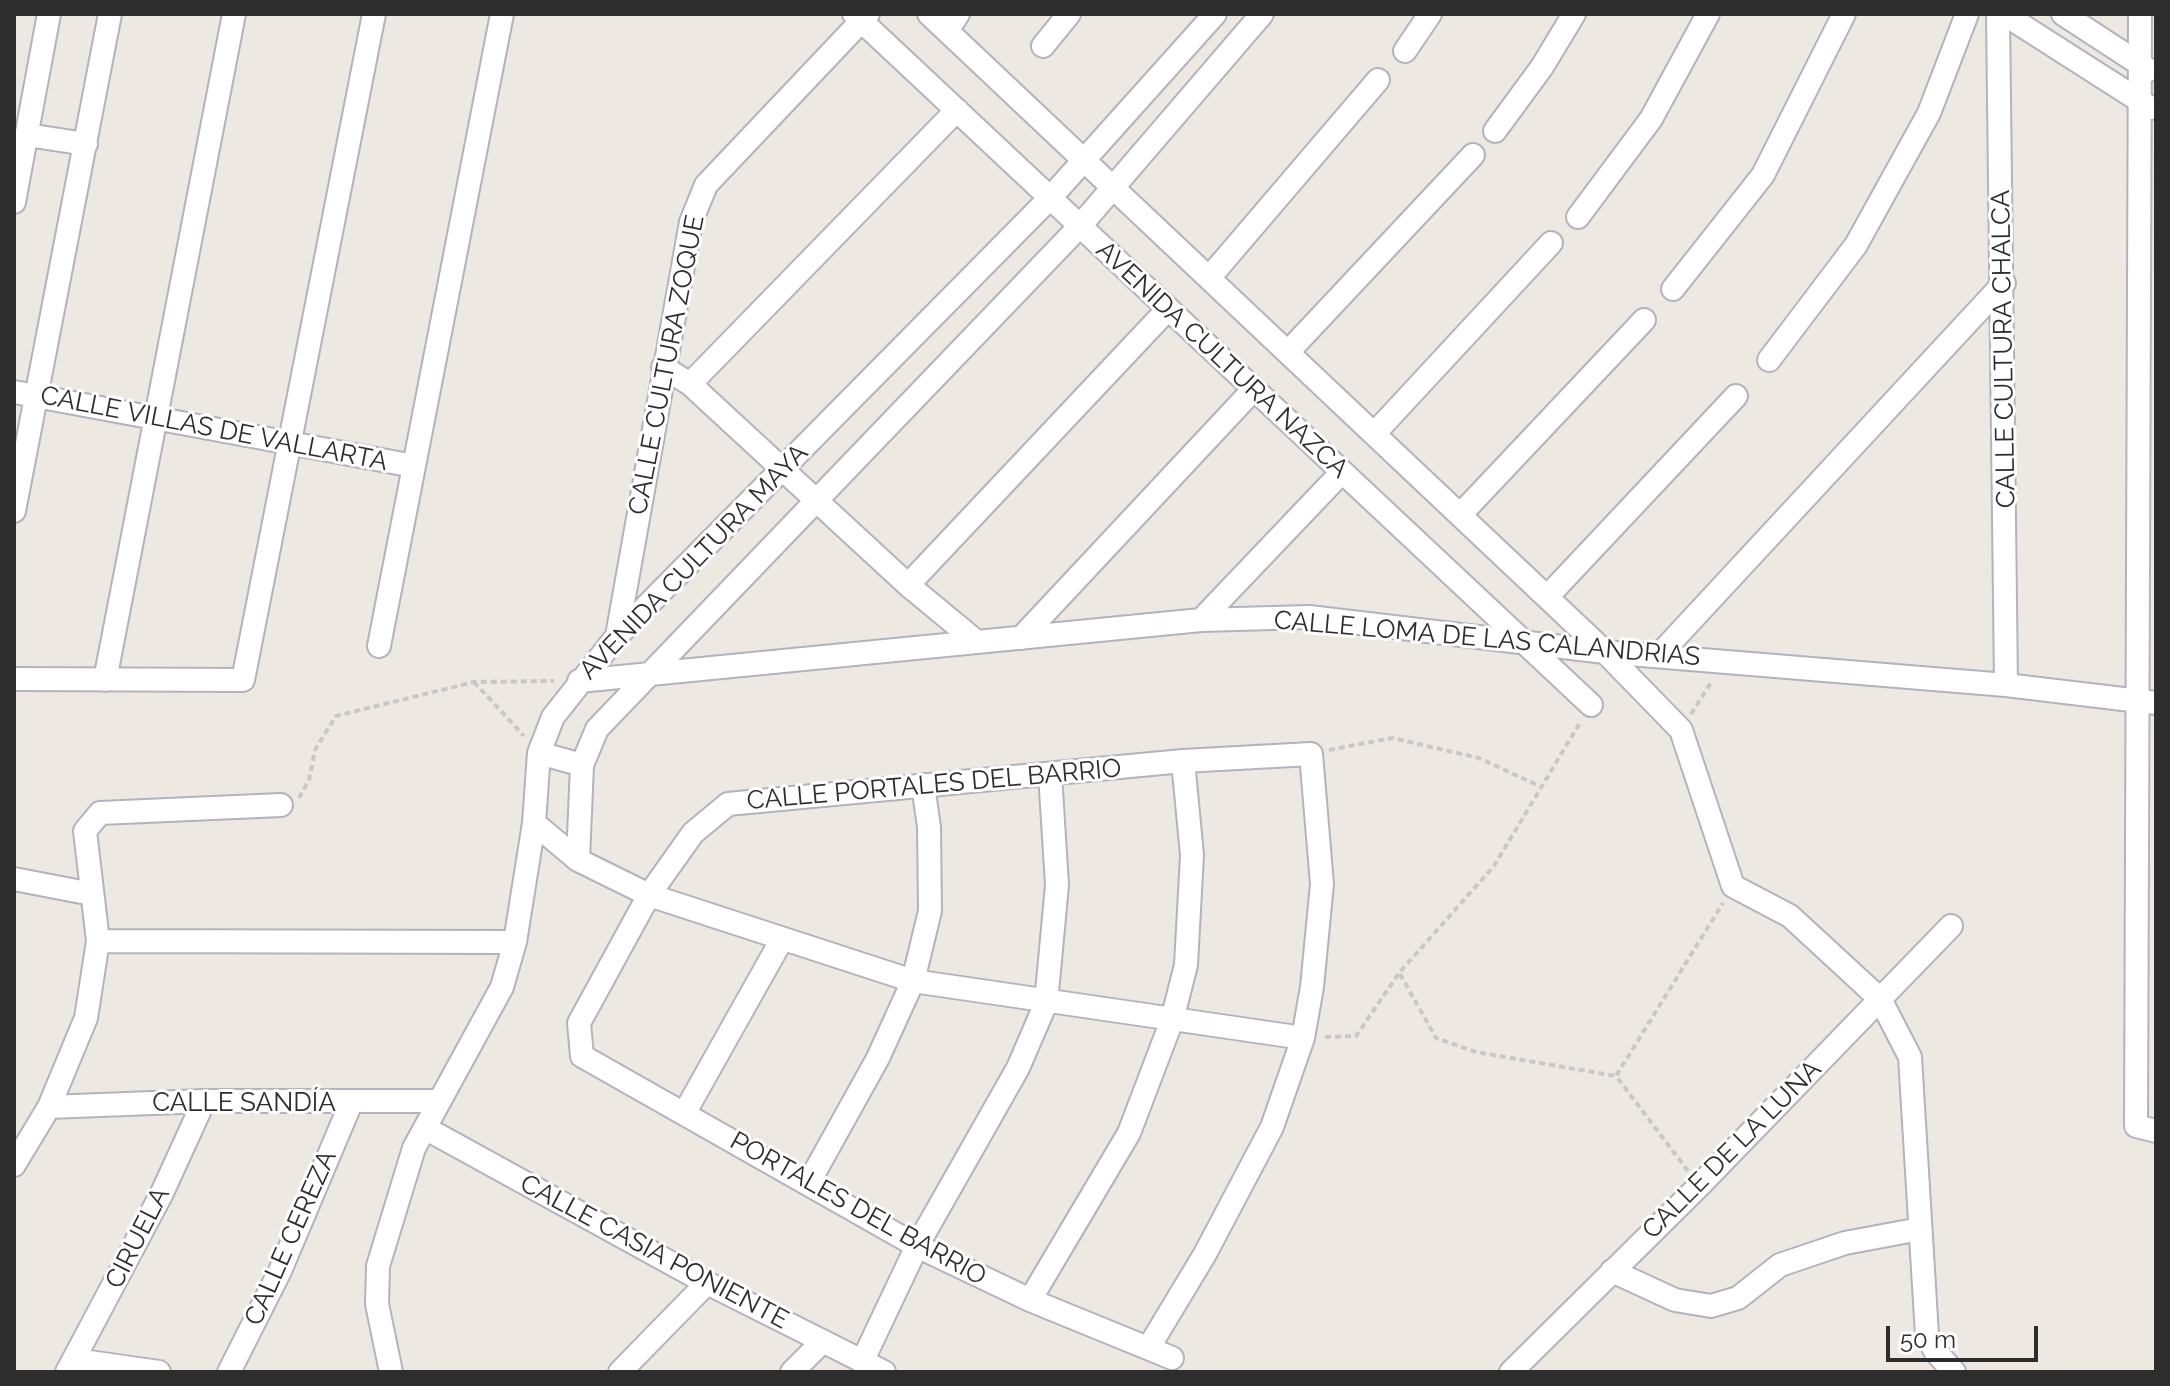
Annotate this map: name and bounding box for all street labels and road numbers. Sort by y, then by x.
street label: CALLE CULTURA CHALCA [1986,190,2022,508]
street label: CALLE CULTURA ZOQUE [623,213,711,517]
street label: AVENIDA CULTURA NAZCA [1090,235,1354,485]
street label: CALLE VILLAS DE VALLARTA [38,380,390,478]
street label: AVENIDA CULTURA MAYA [573,438,815,686]
street label: CALLE LOMA DE LAS CALANDRIAS [1273,605,1701,673]
street label: CALLE PORTALES DEL BARRIO [745,753,1123,817]
street label: CALLE DE LA LUNA [1636,1054,1828,1246]
street label: CALLE SANDÍA [152,1087,336,1119]
street label: PORTALES DEL BARRIO [724,1126,992,1292]
street label: CALLE CEREZA [238,1146,344,1330]
street label: CALLE CASIA PONIENTE [515,1168,793,1336]
street label: CIRUELA [99,1182,177,1294]

